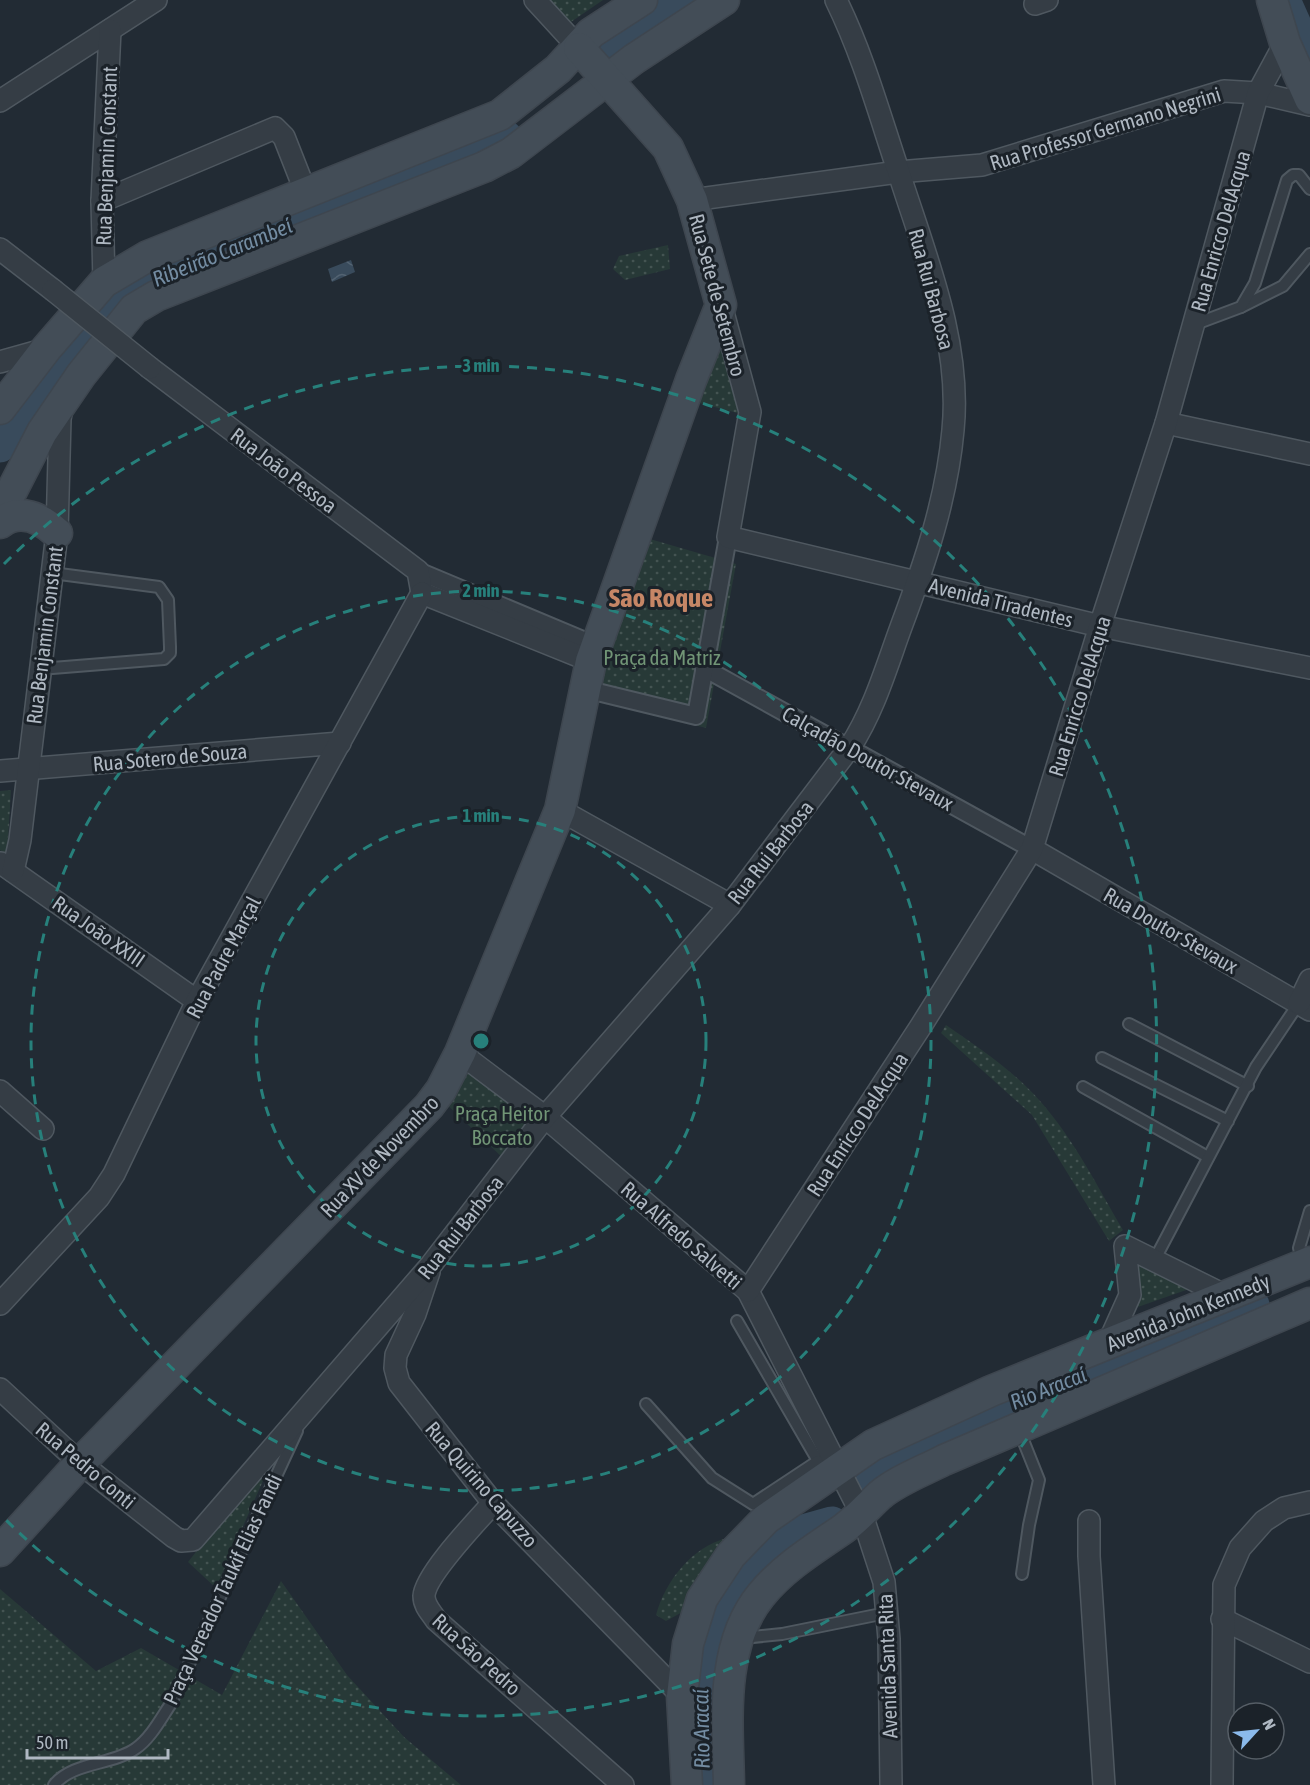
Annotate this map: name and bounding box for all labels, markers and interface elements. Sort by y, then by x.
street label: Rua Benjamin Constant [91,66,121,246]
street label: Rua Professor Germano Negrini [987,81,1223,175]
street label: Rua Enricco DelAcqua [1186,148,1254,314]
street label: Rua Sete de Setembro [685,211,751,379]
water label: Ribeirão Carambeí [148,212,297,292]
street label: Rua Rui Barbosa [904,226,960,352]
text: 3 min [463,355,500,376]
street label: Rua João Pessoa [226,422,342,518]
street label: Rua Benjamin Constant [21,544,67,726]
street label: Avenida Tiradentes [927,573,1075,631]
text: 2 min [463,580,500,601]
district label: São Roque [609,582,713,613]
street label: Rua Enricco DelAcqua [1043,613,1115,779]
park label: Praça da Matriz [603,645,721,669]
street label: Calçadão Doutor Stevaux [778,701,958,815]
street label: Rua Sotero de Souza [92,738,248,776]
street label: Rua Rui Barbosa [722,796,818,908]
text: 1 min [463,805,500,826]
street label: Rua Doutor Stevaux [1100,882,1243,978]
street label: Rua João XXIII [48,890,150,972]
street label: Rua Padre Marçal [181,892,265,1022]
centre of rings [471,1031,491,1051]
street label: Rua Enricco DelAcqua [802,1048,912,1200]
street label: Rua XV de Novembro [315,1090,443,1222]
park label: Praça Heitor Boccato [455,1101,550,1149]
street label: Rua Rui Barbosa [412,1171,508,1283]
street label: Rua Alfredo Salvetti [617,1176,747,1294]
street label: Avenida John Kennedy [1103,1268,1273,1356]
water label: Rio Aracaí [1006,1361,1091,1415]
street label: Rua Quirino Capuzzo [421,1416,543,1552]
street label: Rua Pedro Conti [32,1417,140,1513]
street label: Praça Vereador Taukif Elias Fandi [158,1470,286,1708]
street label: Avenida Santa Rita [872,1593,902,1739]
street label: Rua São Pedro [428,1608,526,1700]
water label: Rio Aracaí [687,1688,715,1769]
north arrow [1226,1701,1286,1761]
text: N [1259,1716,1280,1732]
scale bar [27,1722,168,1760]
text: 50 m [36,1732,68,1753]

